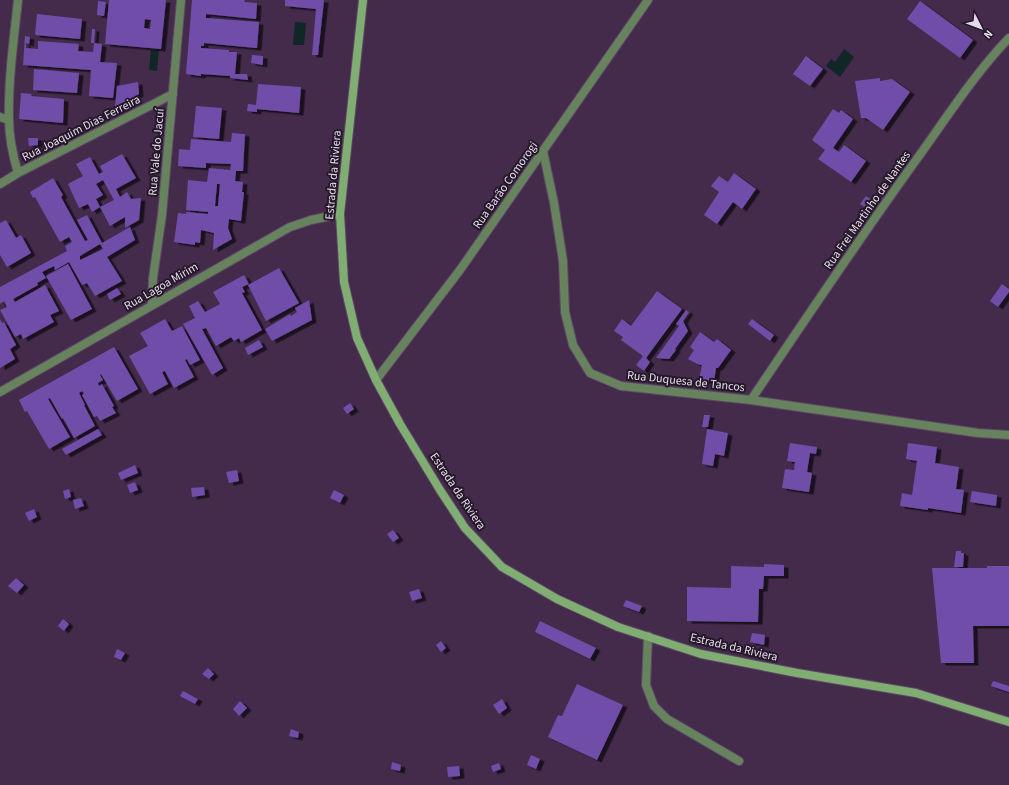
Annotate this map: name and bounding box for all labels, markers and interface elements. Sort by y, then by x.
north arrow [961,8,1001,48]
text: N [980,27,996,42]
street label: Rua Joaquim Dias Ferreira [19,91,143,166]
street label: Rua Vale do Jacuí [144,107,169,196]
street label: Estrada da Riviera [321,130,346,220]
street label: Rua Barão Comorogi [469,138,542,232]
street label: Rua Frei Martinho de Nantes [820,148,915,273]
street label: Rua Lagoa Mirim [121,258,202,315]
street label: Rua Duquesa de Tancos [626,367,746,396]
street label: Estrada da Riviera [426,449,490,533]
street label: Estrada da Riviera [688,629,779,666]

